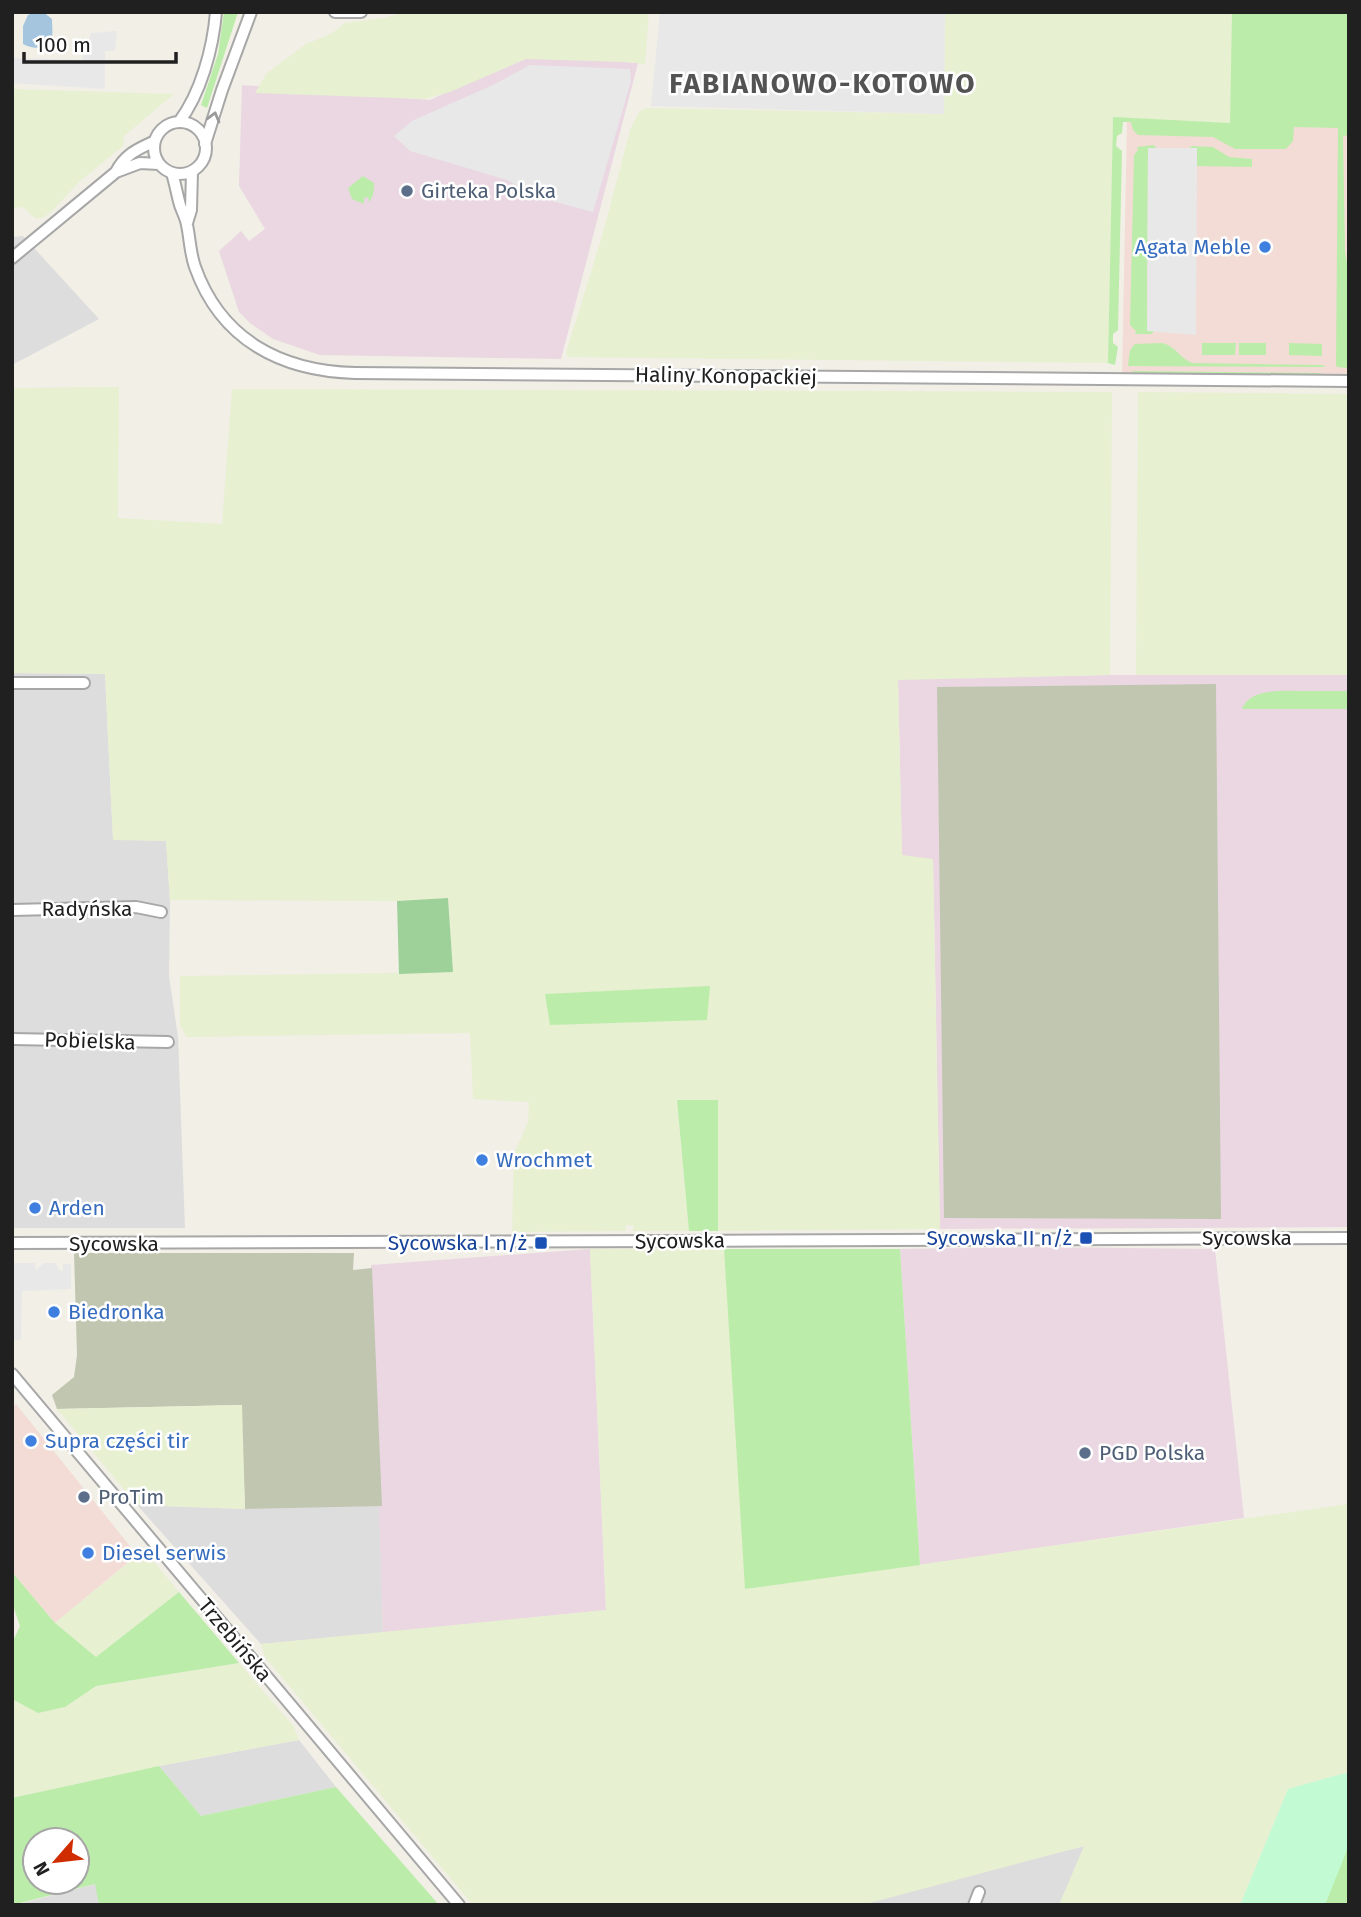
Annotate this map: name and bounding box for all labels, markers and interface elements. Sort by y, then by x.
scale bar [24,21,177,65]
text: 100 m [35,32,91,58]
district label: FABIANOWO-KOTOWO [669,67,977,100]
one-way arrow [206,111,220,123]
place label: Girteka Polska [421,178,556,204]
marker: Girteka Polska [399,183,415,199]
place label: Agata Meble [1135,234,1251,260]
marker: Agata Meble [1257,239,1273,255]
street label: Haliny Konopackiej [635,361,817,391]
street label: Radyńska [42,896,132,922]
street label: Pobielska [44,1026,136,1056]
place label: Wrochmet [496,1147,593,1173]
marker: Wrochmet [474,1152,490,1168]
place label: Arden [49,1195,105,1221]
marker: Arden [27,1200,43,1216]
place label: Sycowska II n/ż [927,1225,1072,1251]
street label: Sycowska [1202,1225,1292,1251]
street label: Sycowska [635,1227,725,1255]
place label: Sycowska I n/ż [388,1230,527,1256]
marker: Sycowska II n/ż [1078,1230,1094,1246]
street label: Sycowska [69,1231,159,1257]
marker: Sycowska I n/ż [533,1235,549,1251]
place label: Biedronka [68,1299,165,1325]
marker: Biedronka [46,1304,62,1320]
place label: Supra części tir [45,1428,189,1454]
marker: Supra części tir [23,1433,39,1449]
place label: PGD Polska [1099,1440,1205,1466]
marker: PGD Polska [1077,1445,1093,1461]
place label: ProTim [98,1484,164,1510]
marker: ProTim [76,1489,92,1505]
place label: Diesel serwis [102,1540,226,1566]
marker: Diesel serwis [80,1545,96,1561]
street label: Trzebińska [193,1593,277,1687]
north arrow [21,1826,91,1896]
text: N [28,1858,55,1880]

